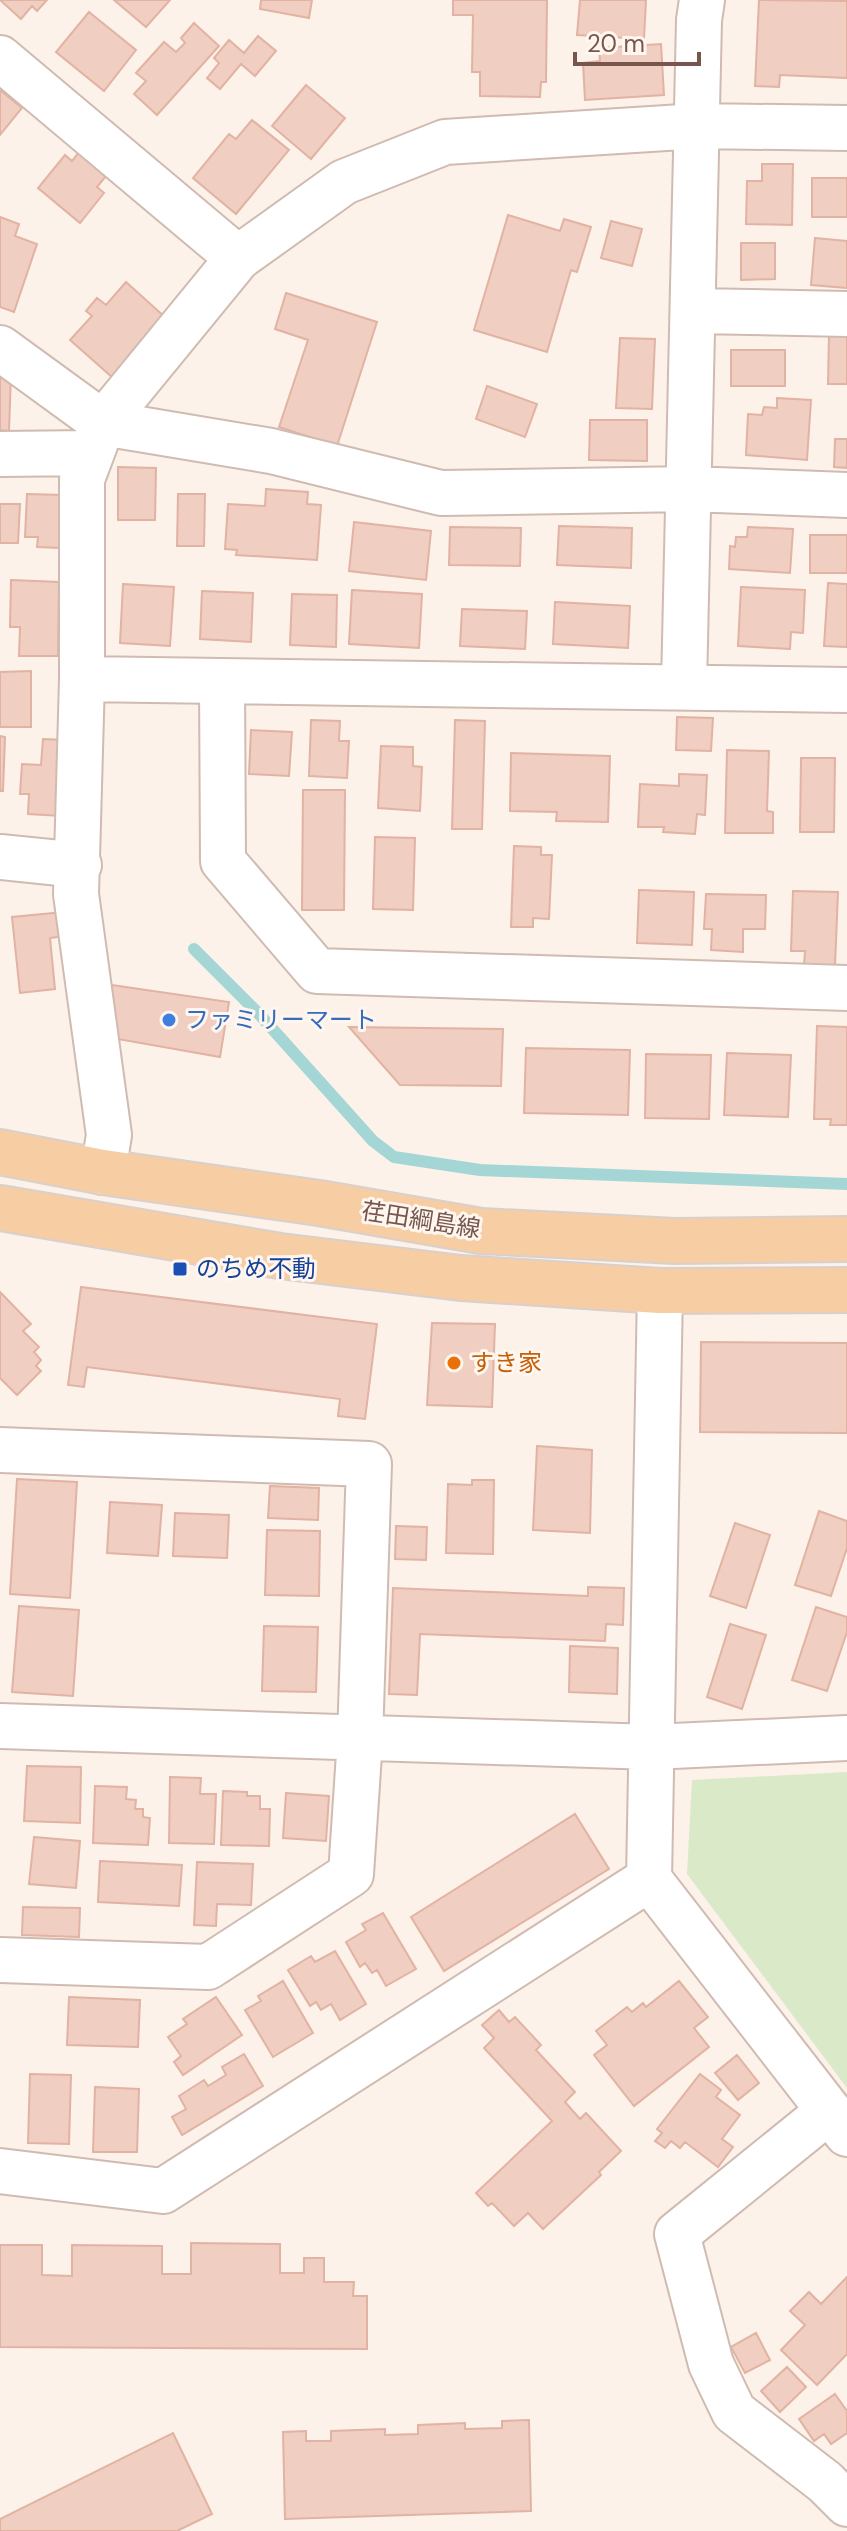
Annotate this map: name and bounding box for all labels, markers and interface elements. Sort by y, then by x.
scale bar [575,16,699,66]
text: 20 m [587,28,645,59]
place label: ファミリーマート [185,1004,377,1035]
marker: ファミリーマート [160,1011,178,1029]
street label: 荏田綱島線 [359,1195,483,1244]
place label: のちめ不動 [196,1253,316,1284]
marker: のちめ不動 [171,1260,189,1278]
place label: すき家 [470,1347,542,1378]
marker: すき家 [445,1354,463,1372]

